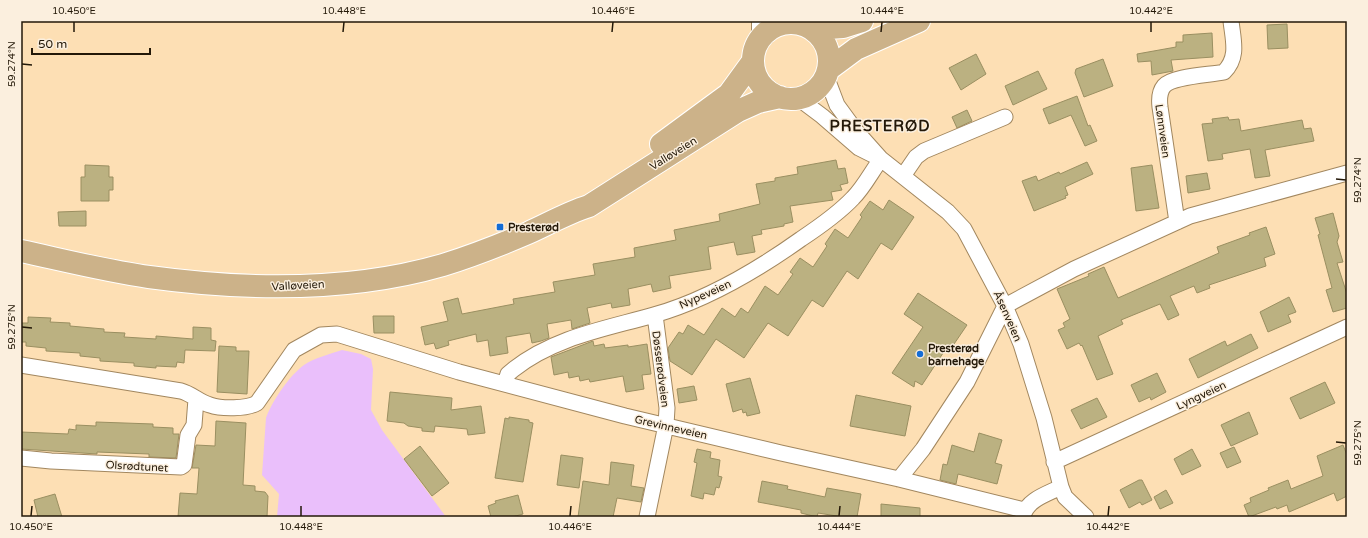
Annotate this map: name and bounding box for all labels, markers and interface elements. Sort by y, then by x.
text: 10.450°E [52,5,96,17]
text: 10.448°E [322,5,366,17]
text: 10.446°E [591,5,635,17]
text: 10.444°E [860,5,904,17]
text: 10.442°E [1129,5,1173,17]
scale bar [32,30,150,56]
text: 50 m [38,37,67,51]
text: 59.274°N [6,41,18,87]
street label: Lønnveien [1152,103,1173,159]
district label: PRESTERØD [830,117,930,135]
street label: Valløveien [647,134,699,173]
text: 59.274°N [1352,157,1364,203]
place label: Presterød [508,221,559,234]
marker: Presterød [495,222,505,232]
street label: Nypeveien [677,277,733,312]
street label: Valløveien [271,278,325,293]
street label: Åsenveien [991,289,1025,343]
text: 59.275°N [6,304,18,350]
street label: Døsserødveien [649,330,672,408]
place label: Presterød barnehage [928,342,985,369]
marker: Presterød barnehage [915,349,925,359]
street label: Lyngveien [1174,378,1228,413]
street label: Grevinneveien [633,413,709,442]
text: 59.275°N [1352,420,1364,466]
street label: Olsrødtunet [105,458,169,475]
text: 10.450°E [9,521,53,533]
text: 10.448°E [279,521,323,533]
text: 10.446°E [548,521,592,533]
text: 10.444°E [817,521,861,533]
text: 10.442°E [1086,521,1130,533]

